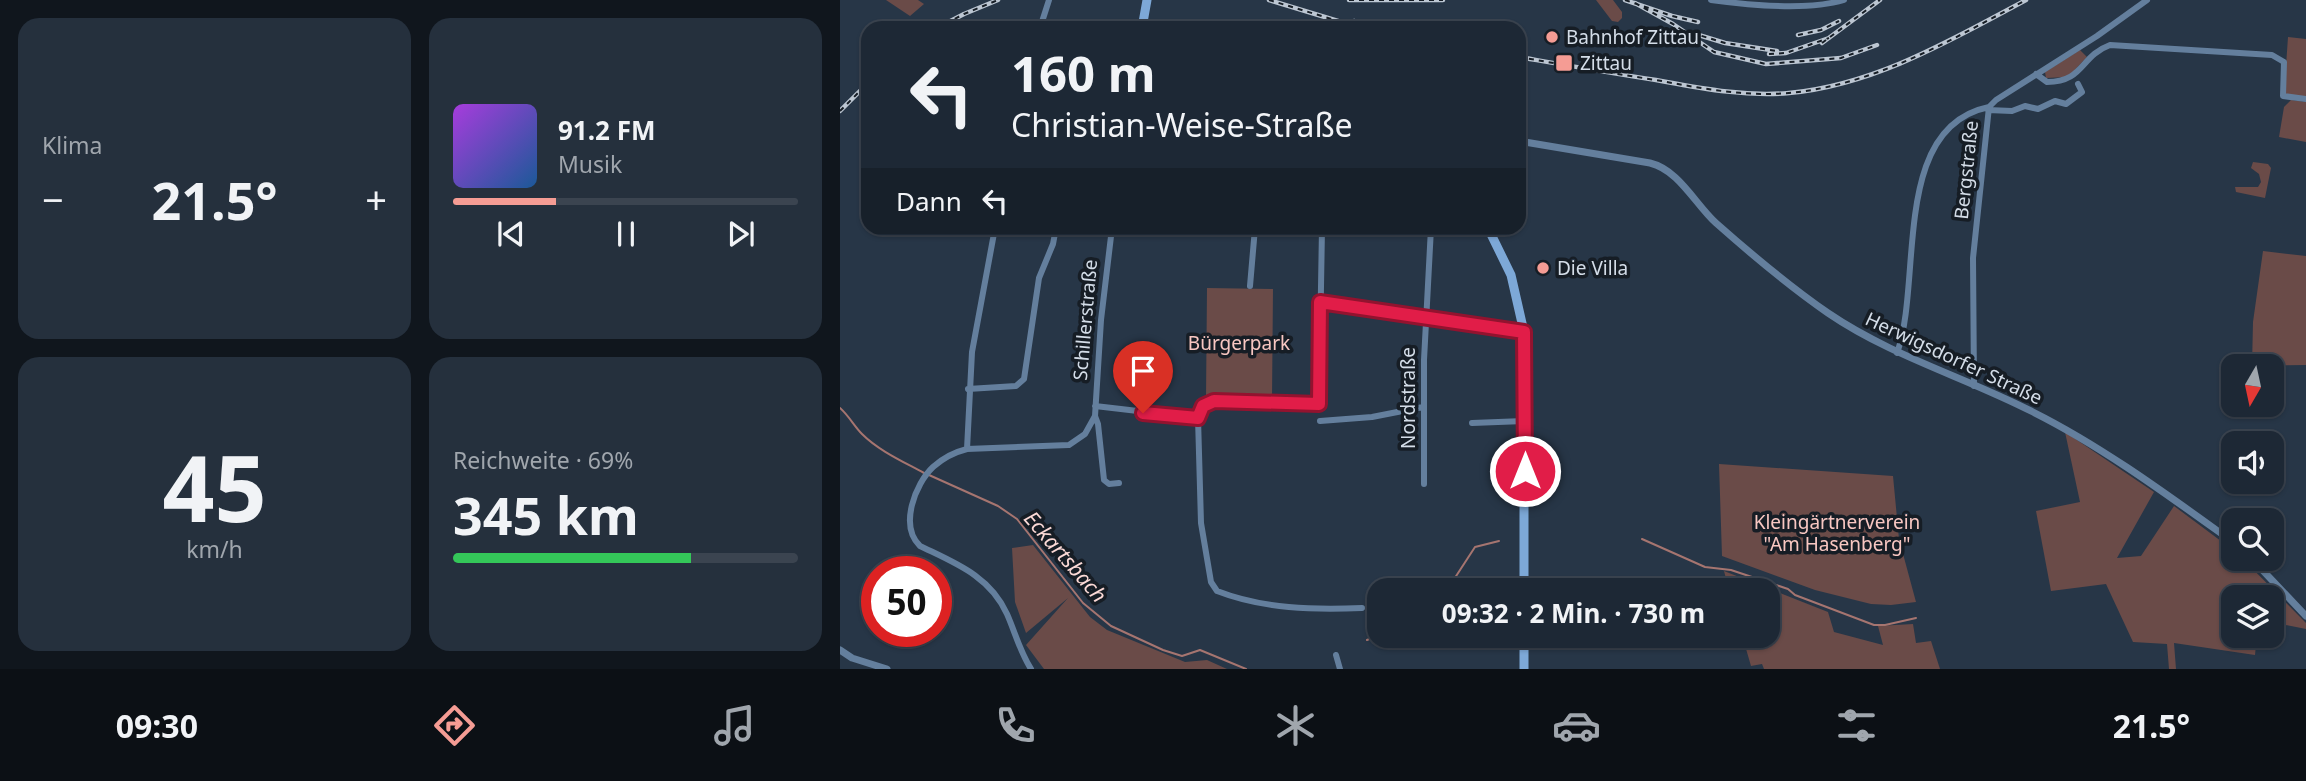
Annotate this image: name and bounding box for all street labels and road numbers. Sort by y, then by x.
street label: Bergstraße [1948,119,1984,221]
street label: Schillerstraße [1067,258,1103,382]
street label: Herwigsdorfer Straße [1861,306,2047,410]
street label: Nordstraße [1395,347,1421,449]

